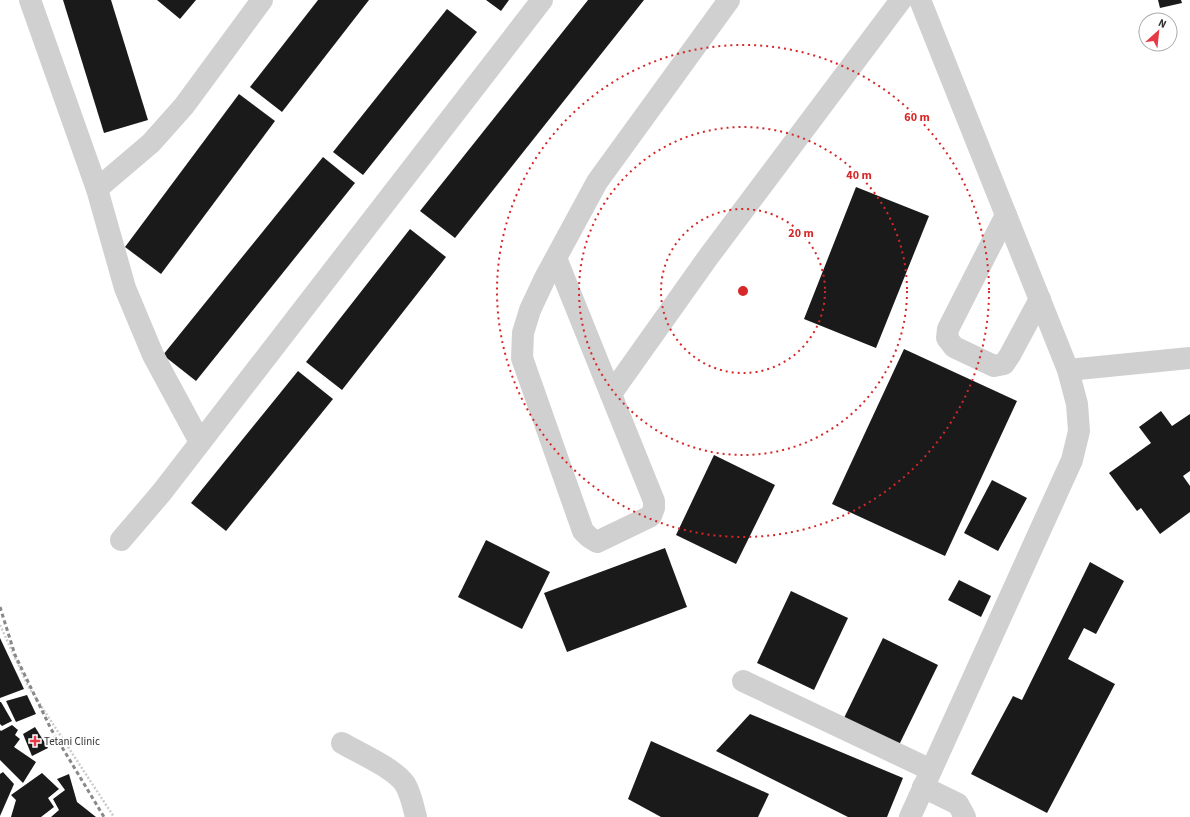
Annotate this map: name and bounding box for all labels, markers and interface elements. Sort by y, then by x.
north arrow [1138,12,1178,52]
text: N [1156,15,1169,32]
text: 60 m [904,109,930,126]
text: 40 m [846,167,872,184]
text: 20 m [788,225,814,242]
centre of rings [736,284,750,298]
place label: Tetani Clinic [44,734,100,749]
marker: Tetani Clinic [29,735,41,747]

